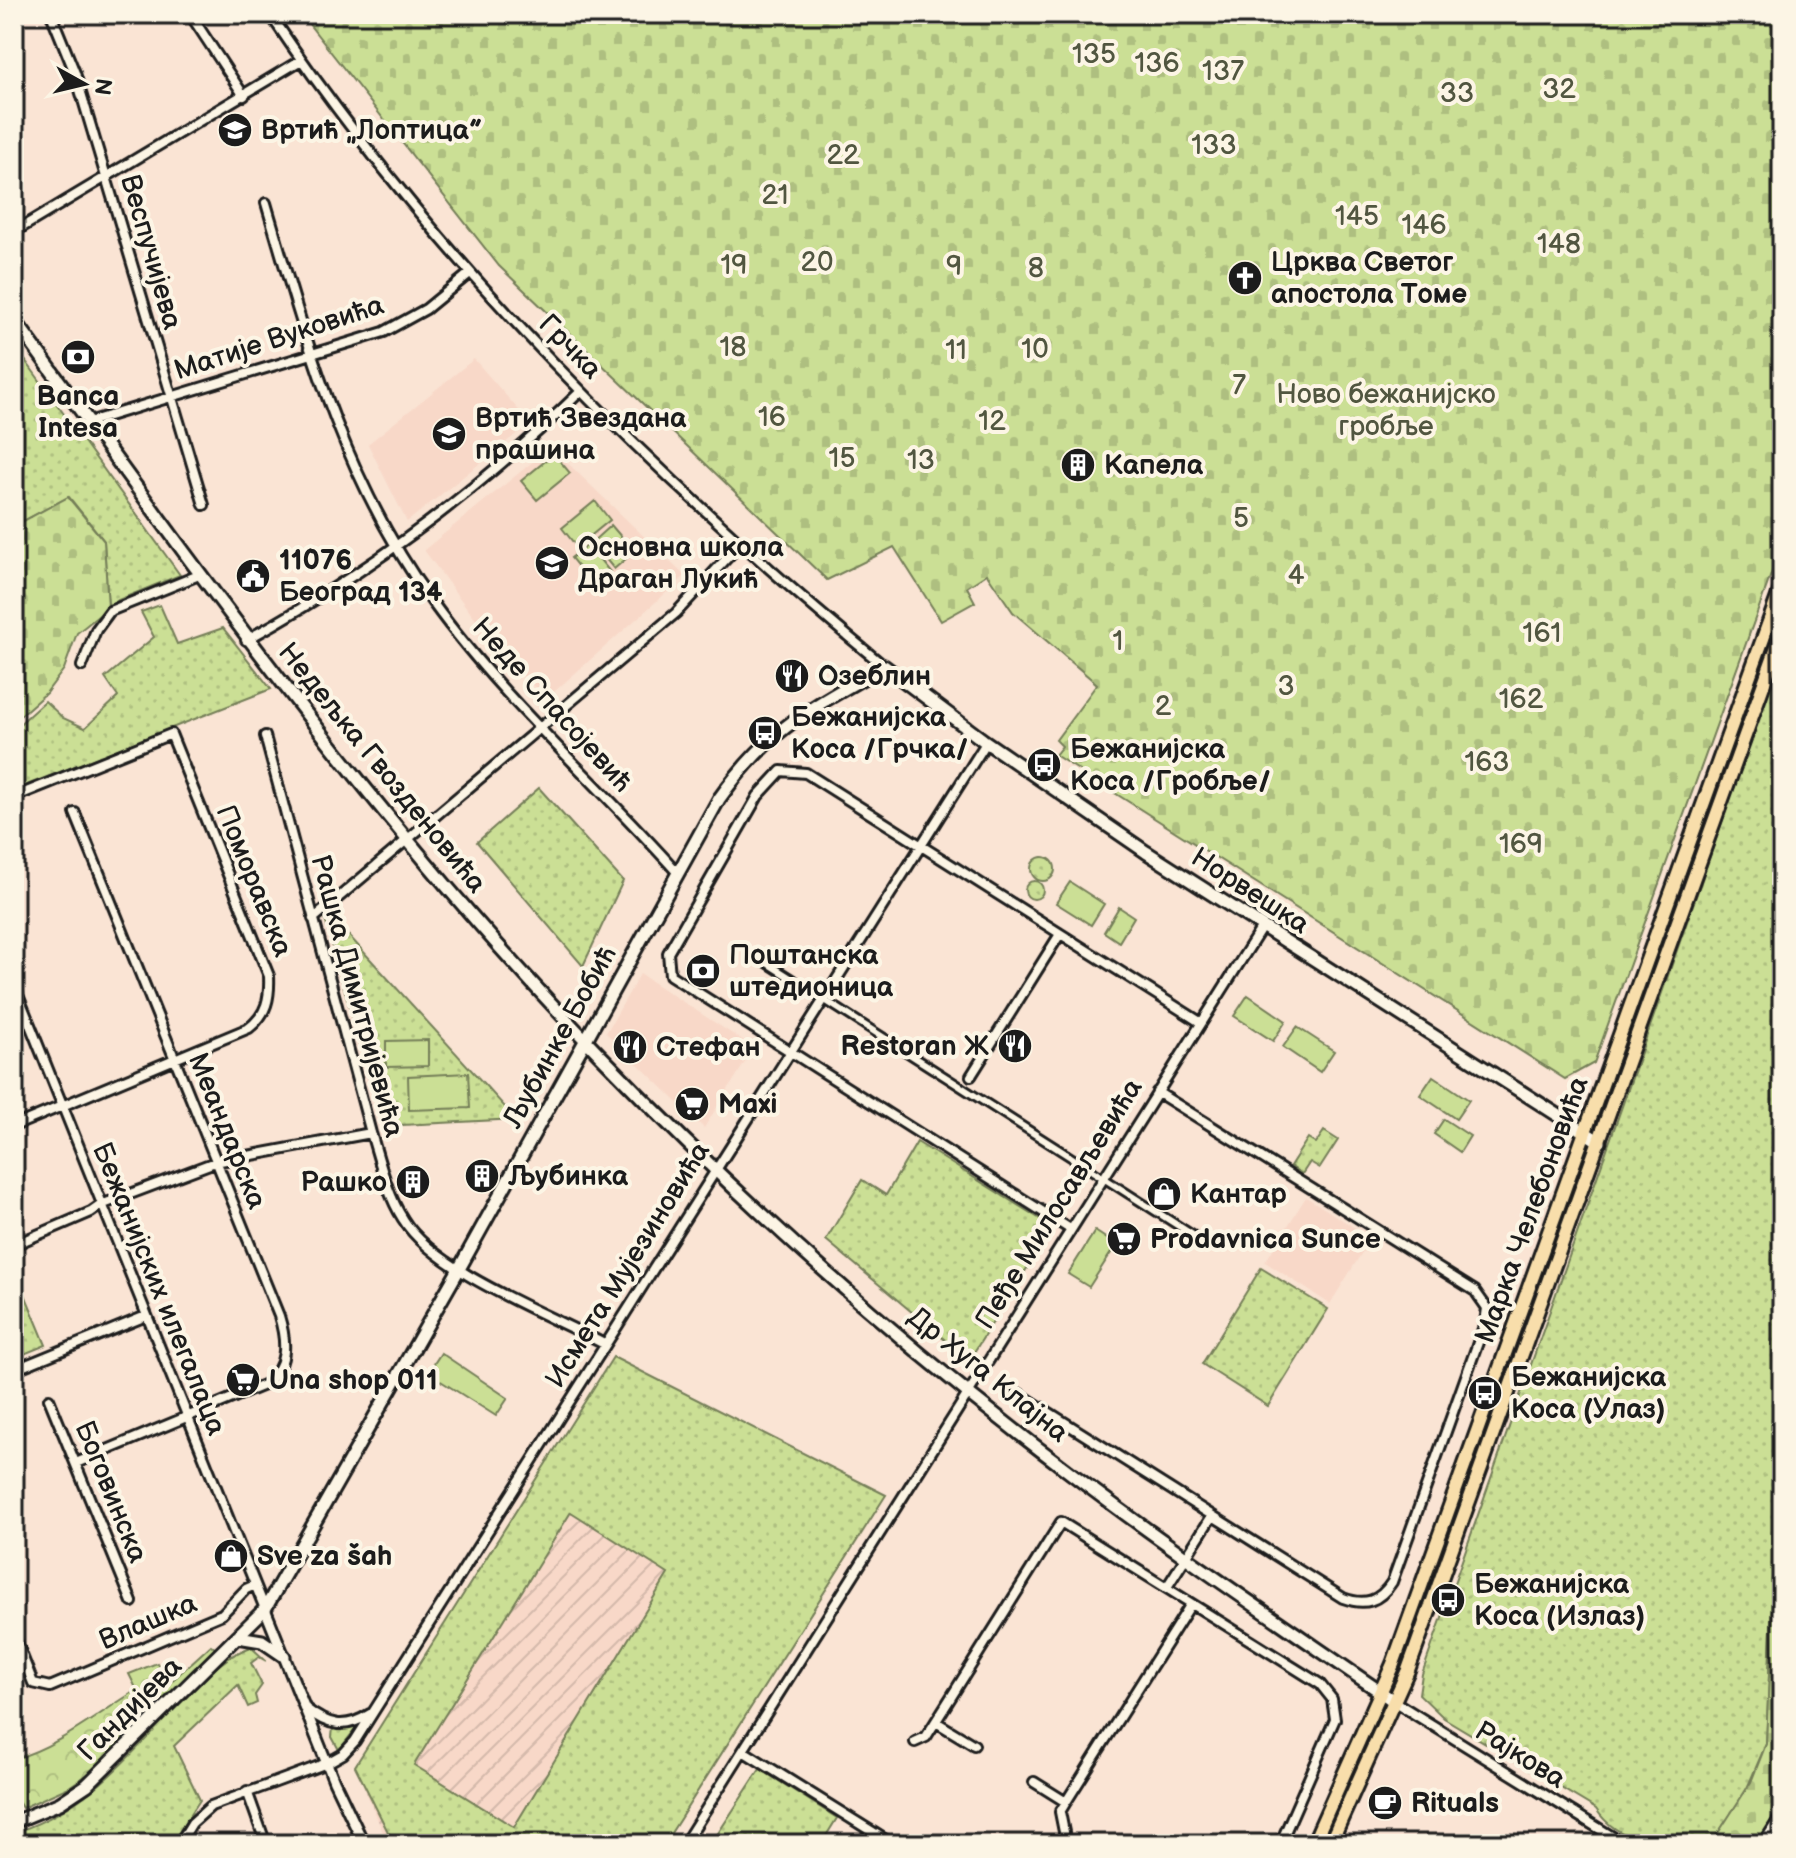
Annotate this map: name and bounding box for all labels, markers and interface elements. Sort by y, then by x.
park label: 135 [1072,38,1116,71]
north arrow [44,44,124,124]
park label: 136 [1134,47,1180,80]
park label: 137 [1202,55,1244,88]
park label: 32 [1542,73,1576,106]
text: N [88,77,117,97]
park label: 33 [1440,77,1474,110]
school or university icon: Вртић „Лоптица” [216,111,254,149]
place label: Вртић „Лоптица” [261,114,483,147]
park label: 133 [1191,129,1237,162]
park label: 22 [826,139,860,172]
street label: Веспучијева [113,171,189,334]
park label: 21 [762,179,788,212]
park label: 145 [1335,200,1379,233]
park label: 146 [1401,209,1447,242]
park label: 148 [1537,228,1581,261]
park label: 20 [801,246,833,279]
place label: Црква Светог апостола Томе [1271,246,1467,311]
park label: 19 [720,249,748,282]
park label: 9 [946,250,962,283]
park label: 8 [1028,252,1044,285]
church icon: Црква Светог апостола Томе [1226,259,1264,297]
street label: Матије Вуковића [170,288,389,387]
street label: Грчка [531,308,609,386]
park label: 18 [719,331,747,364]
park label: 10 [1021,333,1049,366]
park label: 11 [945,334,967,367]
bank icon: Banca Intesa [59,338,97,376]
park label: 7 [1232,369,1246,402]
park label: Ново бежанијско гробље [1276,378,1496,443]
place label: Banca Intesa [37,380,119,445]
park label: 16 [758,401,786,434]
place label: Вртић Звездана прашина [475,402,687,467]
park label: 12 [978,405,1006,438]
school or university icon: Вртић Звездана прашина [430,415,468,453]
park label: 15 [829,442,855,475]
park label: 13 [907,444,935,477]
building icon: Капела [1059,446,1097,484]
place label: Капела [1104,449,1204,482]
park label: 5 [1233,502,1249,535]
place label: Основна школа Драган Лукић [578,531,784,596]
place label: 11076 Београд 134 [279,544,443,609]
school or university icon: Основна школа Драган Лукић [533,544,571,582]
public building icon: 11076 Београд 134 [234,557,272,595]
park label: 4 [1287,559,1305,592]
street label: Неде Спасојевић [465,611,639,799]
park label: 161 [1523,617,1561,650]
park label: 1 [1113,625,1123,658]
street label: Недељка Гвозденовића [271,636,493,900]
restaurant icon: Озеблин [773,657,811,695]
place label: Озеблин [818,660,931,693]
park label: 3 [1277,670,1295,703]
park label: 162 [1499,683,1544,716]
park label: 2 [1155,690,1172,723]
place label: Бежанијска Коса /Грчка/ [791,701,969,766]
bus stop icon: Бежанијска Коса /Грчка/ [746,714,784,752]
place label: Бежанијска Коса /Гробље/ [1070,733,1271,798]
bus stop icon: Бежанијска Коса /Гробље/ [1025,746,1063,784]
park label: 163 [1464,746,1510,779]
street label: Поморавска [209,800,300,962]
park label: 169 [1499,828,1543,861]
street label: Норвешка [1185,841,1316,942]
street label: Рашка Димитријевића [303,851,411,1141]
place label: Поштанска штедионица [729,939,894,1004]
street label: Љубинке Бобић [496,940,624,1135]
bank icon: Поштанска штедионица [684,952,722,990]
restaurant icon: Restoran Ж [996,1027,1034,1065]
restaurant icon: Стефан [611,1028,649,1066]
place label: Restoran Ж [840,1030,989,1063]
place label: Стефан [656,1031,761,1064]
street label: Меандарска [181,1048,273,1214]
street label: Пеђе Милосављевића [969,1072,1150,1335]
street label: Марка Челебоновића [1468,1072,1596,1348]
supermarket icon: Maxi [673,1085,711,1123]
place label: Maxi [718,1088,777,1121]
street label: Исмета Мујезиновића [539,1136,717,1394]
street label: Бежанијских илегалаца [85,1138,233,1440]
building icon: Љубинка [463,1157,501,1195]
place label: Љубинка [508,1160,629,1193]
building icon: Рашко [394,1163,432,1201]
place label: Рашко [300,1166,387,1199]
shop icon: Кантар [1145,1175,1183,1213]
place label: Кантар [1190,1178,1287,1211]
supermarket icon: Prodavnica Sunce [1105,1220,1143,1258]
place label: Prodavnica Sunce [1150,1223,1381,1256]
street label: Др Хуга Клајна [901,1300,1075,1450]
supermarket icon: Una shop 011 [224,1361,262,1399]
place label: Бежанијска Коса (Улаз) [1511,1361,1667,1426]
place label: Una shop 011 [269,1364,438,1397]
bus stop icon: Бежанијска Коса (Улаз) [1466,1374,1504,1412]
street label: Боговинска [68,1416,155,1568]
shop icon: Sve za šah [212,1537,250,1575]
place label: Sve za šah [257,1540,392,1573]
place label: Бежанијска Коса (Излаз) [1474,1568,1645,1633]
bus stop icon: Бежанијска Коса (Излаз) [1429,1581,1467,1619]
street label: Влашка [94,1587,202,1657]
street label: Гандијева [71,1650,189,1768]
street label: Рајкова [1468,1714,1572,1796]
cafe icon: Rituals [1366,1784,1404,1822]
place label: Rituals [1411,1787,1499,1820]

